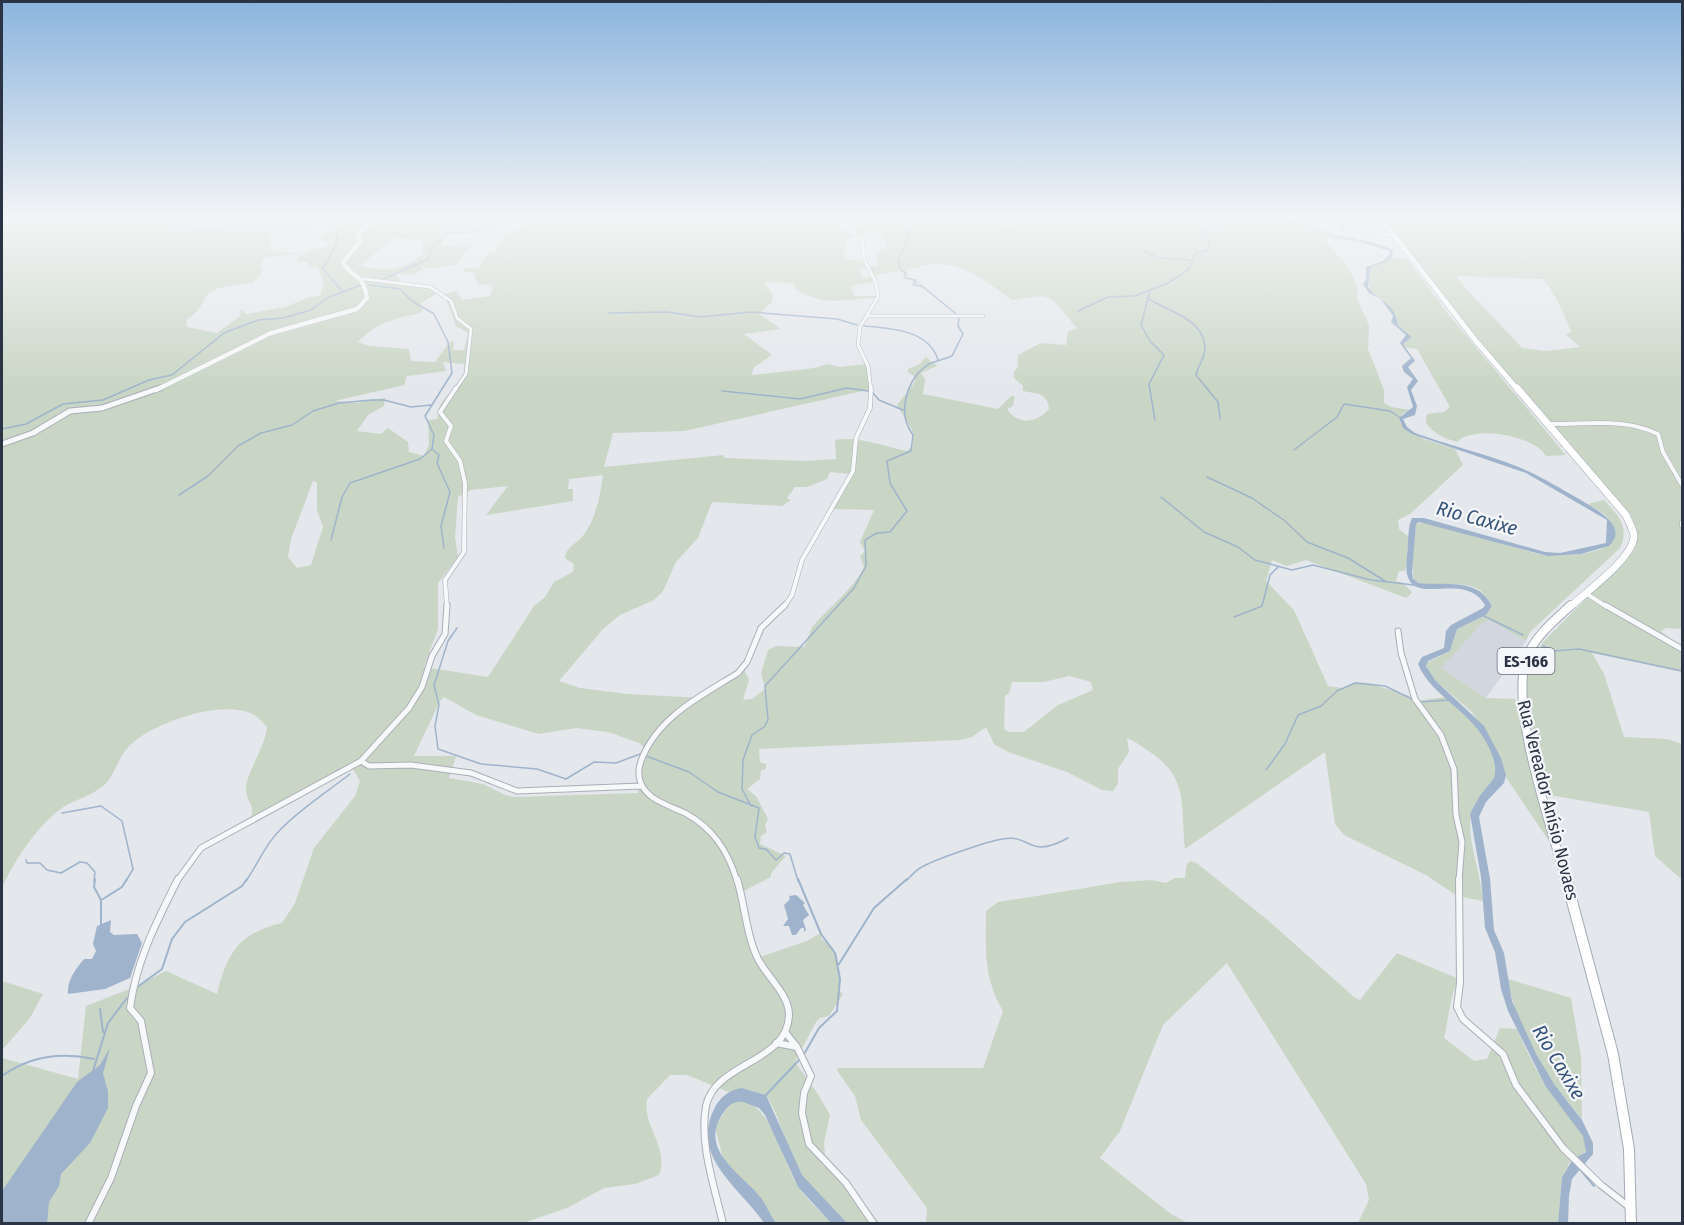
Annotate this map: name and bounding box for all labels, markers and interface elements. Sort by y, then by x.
water label: Rio Caxixe [1434,496,1521,540]
road number: ES-166 [1498,648,1555,674]
street label: Rua Vereador Anísio Novaes [1512,698,1584,903]
water label: Rio Caxixe [1527,1020,1591,1104]

